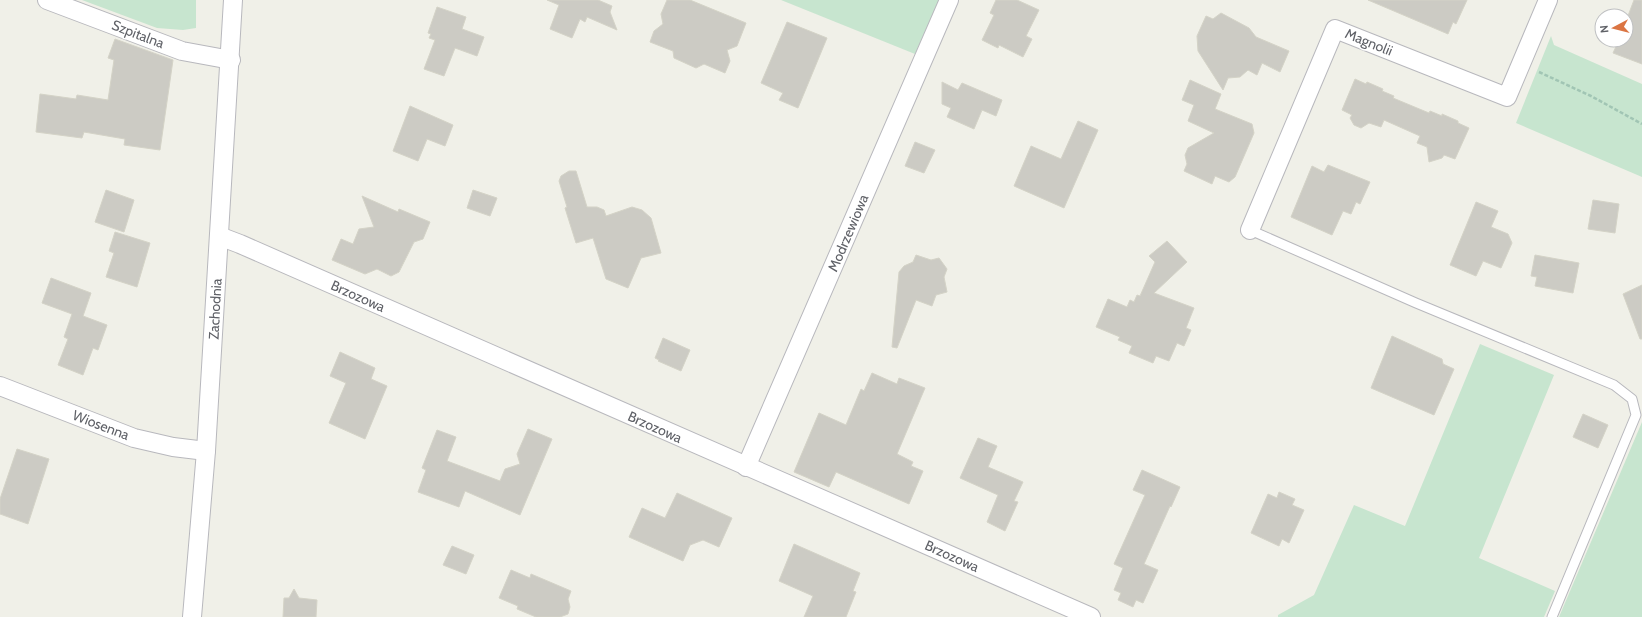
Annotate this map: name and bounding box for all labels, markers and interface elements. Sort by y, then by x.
north arrow [1594,8,1634,48]
street label: Szpitalna [109,16,167,52]
street label: Magnolii [1343,24,1395,60]
text: N [1597,25,1611,34]
street label: Modrzewiowa [824,191,872,274]
street label: Brzozowa [328,276,388,316]
street label: Zachodnia [204,278,226,340]
street label: Wiosenna [70,406,132,444]
street label: Brzozowa [625,407,685,447]
street label: Brzozowa [922,536,982,576]

